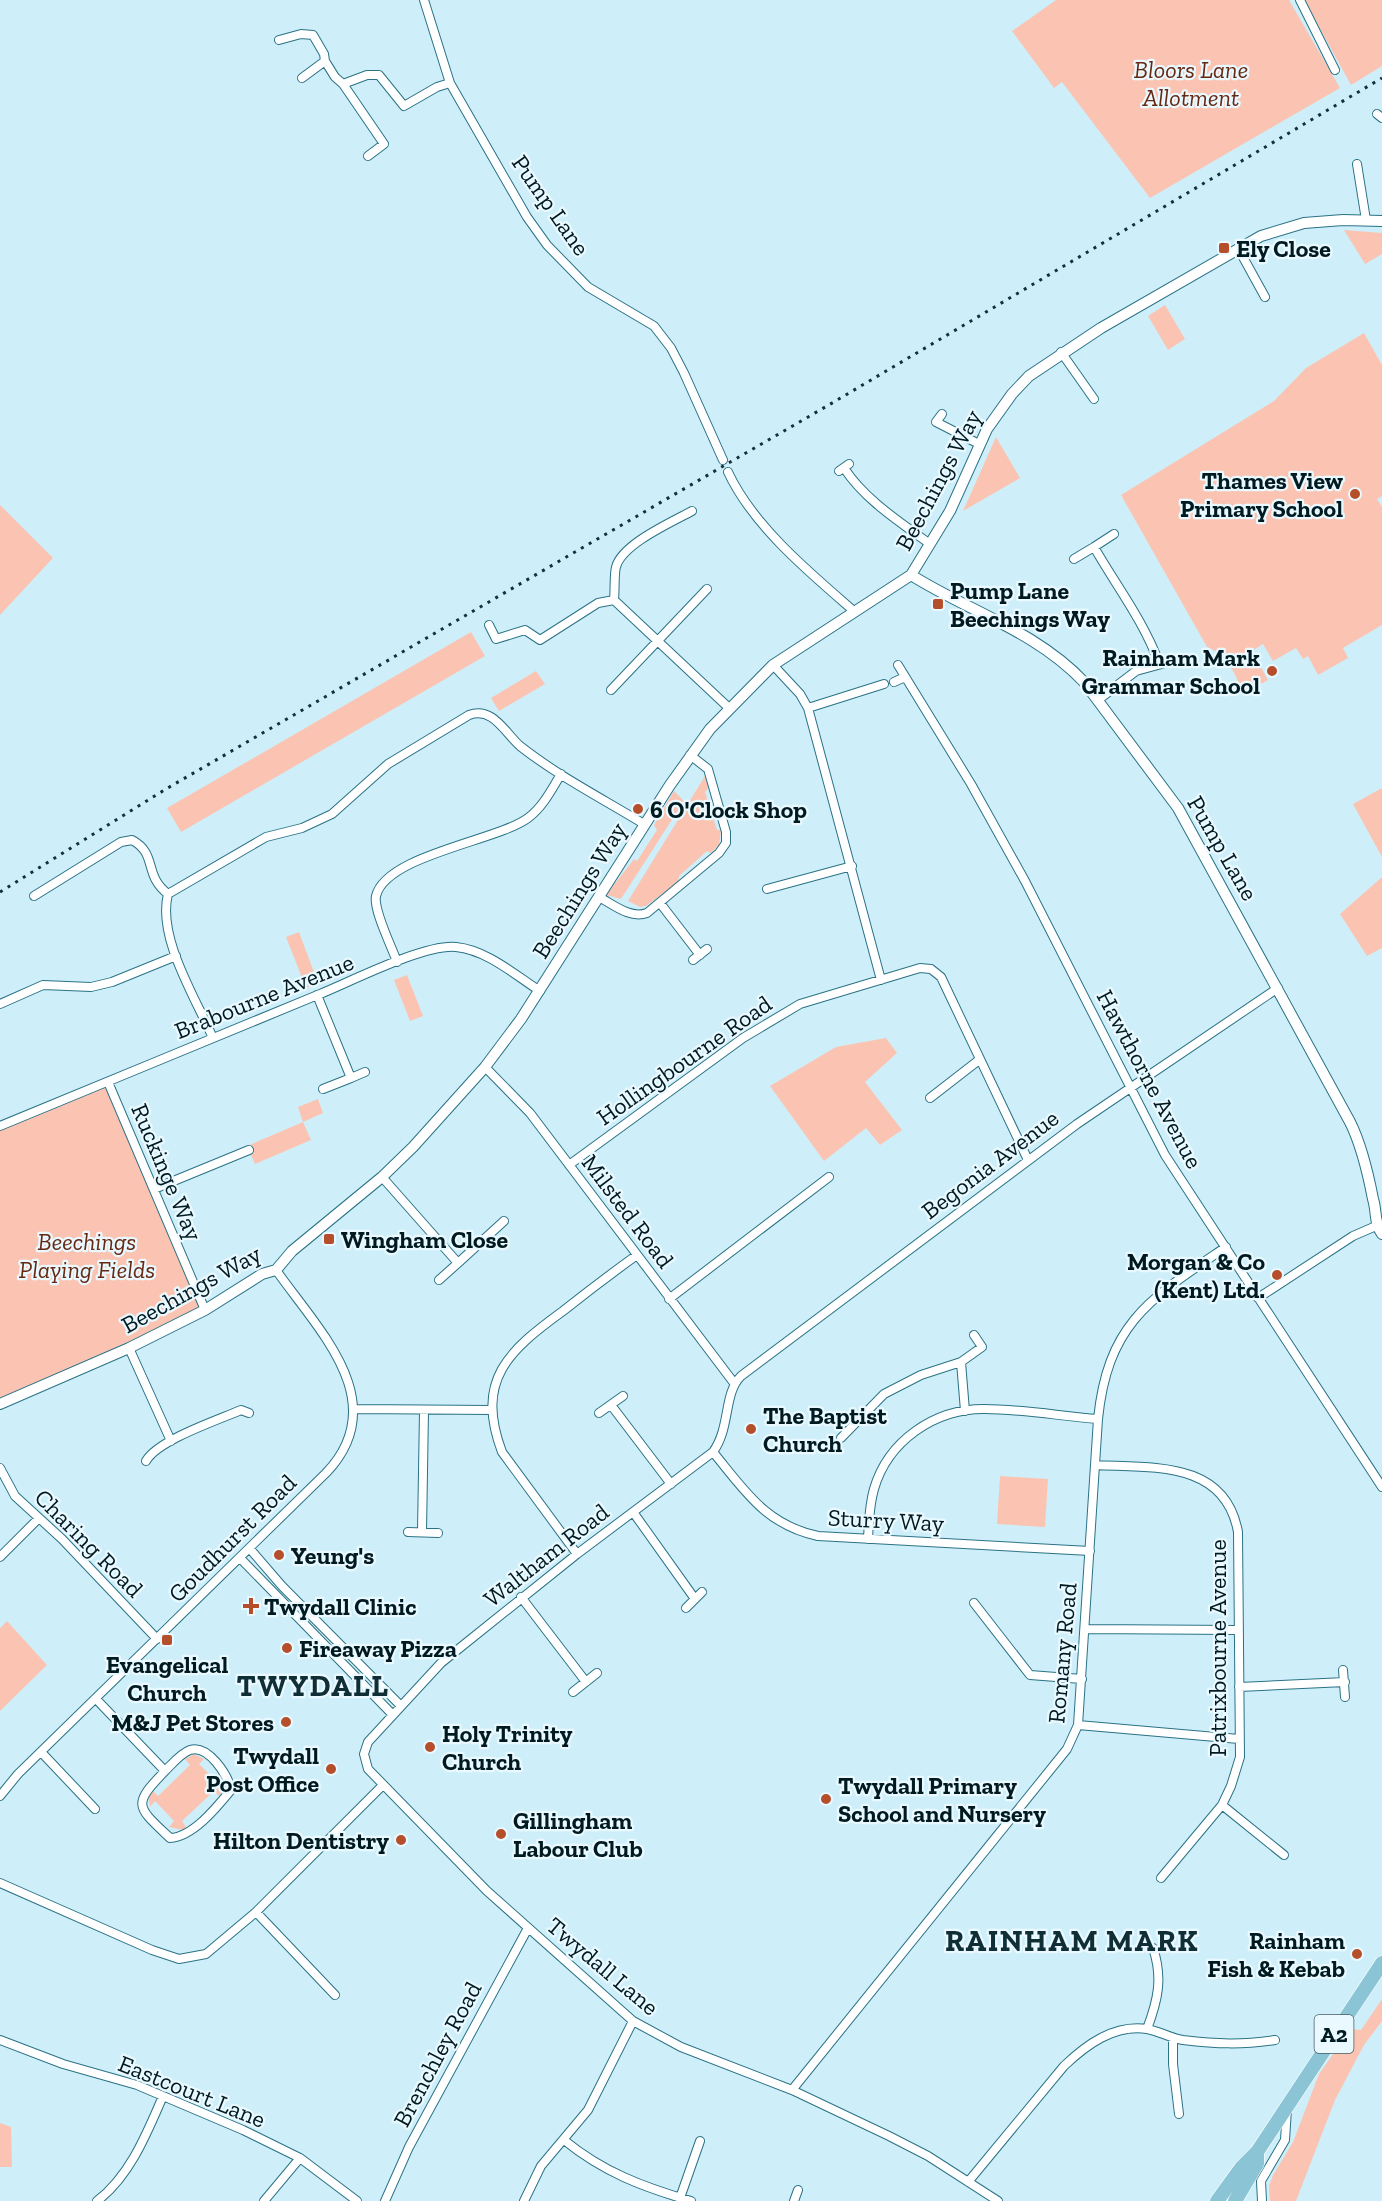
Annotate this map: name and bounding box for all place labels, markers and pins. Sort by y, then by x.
place label: Ely Close [1236,234,1331,263]
marker: Ely Close [1217,241,1231,255]
place label: Thames View Primary School [1180,466,1344,523]
marker: Thames View Primary School [1348,487,1362,501]
place label: Pump Lane Beechings Way [950,576,1110,633]
marker: Pump Lane Beechings Way [931,597,945,611]
place label: Rainham Mark Grammar School [1081,643,1260,700]
marker: Rainham Mark Grammar School [1265,664,1279,678]
place label: 6 O'Clock Shop [650,795,807,824]
marker: 6 O'Clock Shop [631,802,645,816]
place label: Wingham Close [341,1225,509,1254]
marker: Wingham Close [322,1232,336,1246]
place label: Morgan & Co (Kent) Ltd. [1127,1247,1265,1304]
marker: Morgan & Co (Kent) Ltd. [1270,1268,1284,1282]
place label: The Baptist Church [763,1401,887,1458]
marker: The Baptist Church [744,1422,758,1436]
place label: Yeung's [291,1541,374,1570]
marker: Yeung's [272,1548,286,1562]
place label: Twydall Clinic [264,1592,416,1621]
marker: Twydall Clinic [242,1597,260,1615]
marker: Evangelical Church [160,1633,174,1647]
place label: Fireaway Pizza [299,1634,457,1663]
marker: Fireaway Pizza [280,1641,294,1655]
place label: Evangelical Church [106,1650,228,1707]
place label: M&J Pet Stores [111,1708,274,1737]
marker: M&J Pet Stores [279,1715,293,1729]
place label: Holy Trinity Church [442,1719,573,1776]
marker: Holy Trinity Church [423,1740,437,1754]
place label: Twydall Post Office [206,1741,319,1798]
marker: Twydall Post Office [324,1762,338,1776]
place label: Twydall Primary School and Nursery [838,1771,1046,1828]
marker: Twydall Primary School and Nursery [819,1792,833,1806]
place label: Gillingham Labour Club [513,1806,643,1863]
place label: Hilton Dentistry [213,1826,389,1855]
marker: Gillingham Labour Club [494,1827,508,1841]
marker: Hilton Dentistry [394,1833,408,1847]
place label: Rainham Fish & Kebab [1207,1926,1345,1983]
marker: Rainham Fish & Kebab [1350,1947,1364,1961]

